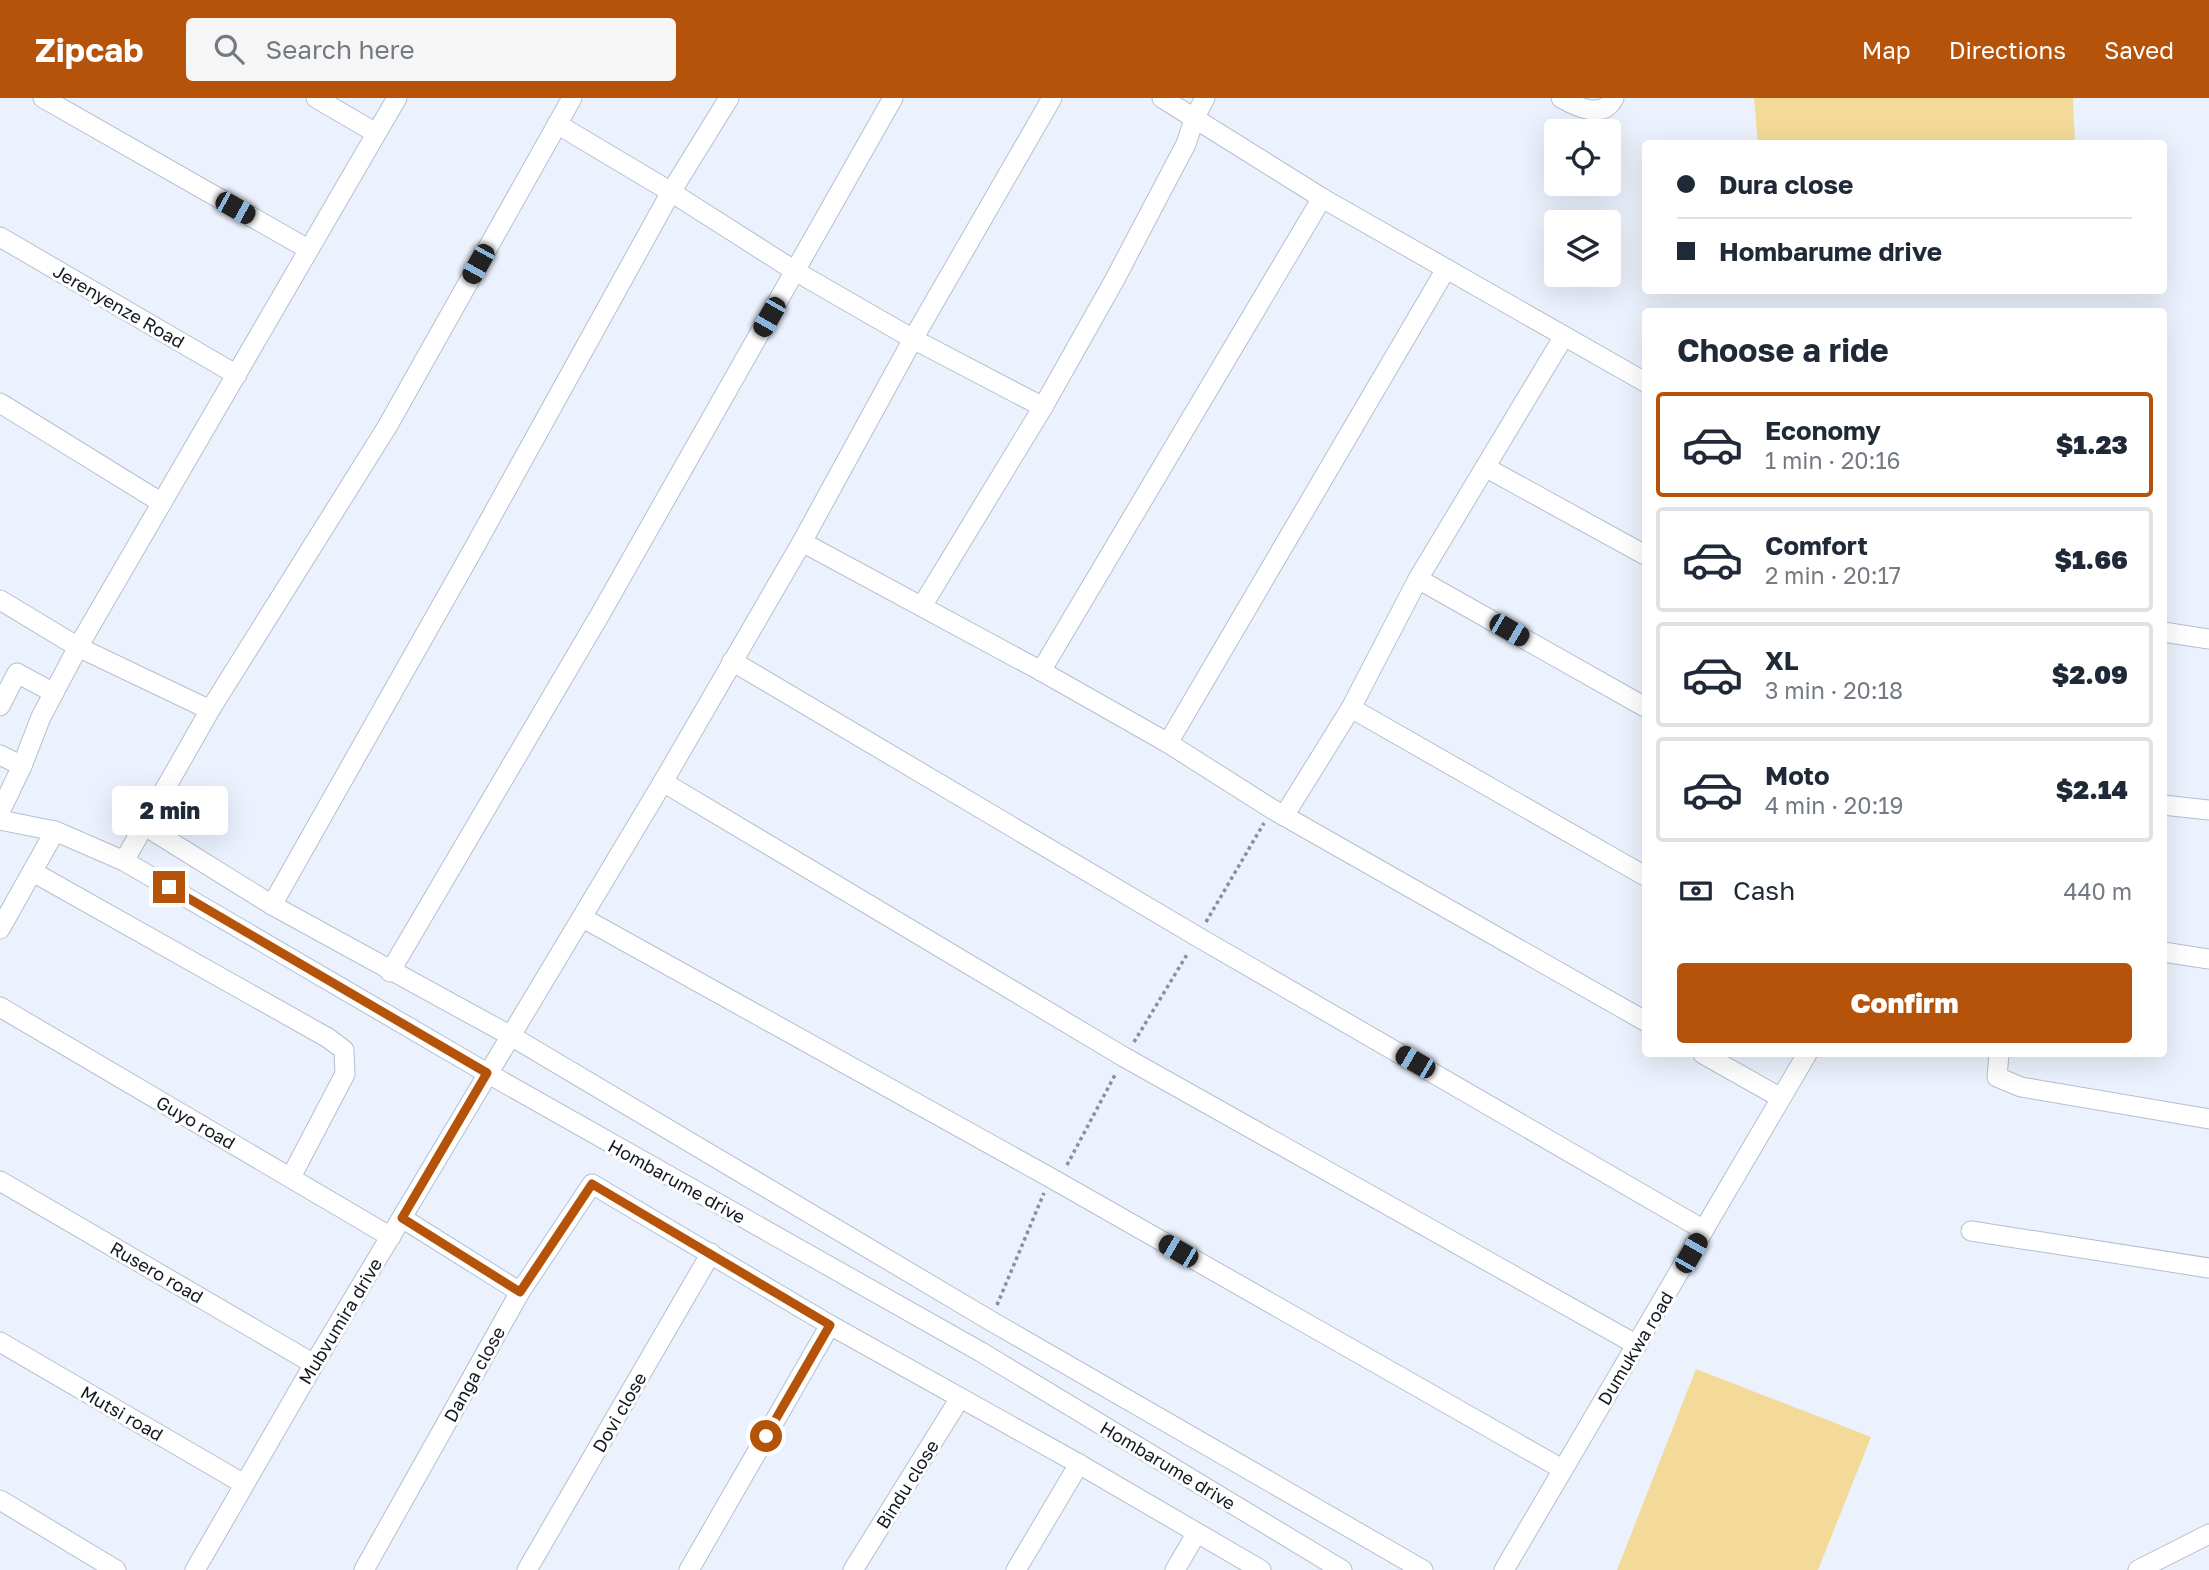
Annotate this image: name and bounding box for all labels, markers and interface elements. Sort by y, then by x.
search box [186,18,676,81]
text: Zipcab [35,30,144,69]
icon: search [210,30,248,68]
text: Search here [266,34,415,65]
text: Map [1862,35,1911,64]
text: Directions [1949,35,2066,64]
text: Saved [2104,35,2174,64]
map controls [1544,119,1621,287]
button: locate [1544,119,1621,196]
text: Dura close [1719,169,1853,200]
car [212,189,259,227]
button: layers [1544,210,1621,287]
text: Hombarume drive [1719,236,1942,267]
car [459,241,498,287]
street label: Jerenyenze Road [49,260,189,352]
car [750,294,789,340]
text: Choose a ride [1677,331,1889,369]
icon: car [1681,413,1744,476]
text: Economy [1765,415,1881,446]
text: $1.23 [2056,429,2128,460]
text: 1 min · 20:16 [1765,446,1901,474]
icon: car [1681,528,1744,591]
text: Comfort [1765,530,1868,561]
text: $1.66 [2054,544,2128,575]
text: 2 min · 20:17 [1765,561,1901,589]
car [1486,610,1533,650]
icon: car [1681,643,1744,706]
text: XL [1765,645,1799,676]
text: $2.09 [2052,659,2128,690]
text: 3 min · 20:18 [1765,676,1903,704]
icon: car [1681,758,1744,821]
text: Moto [1765,760,1830,791]
text: $2.14 [2056,774,2128,805]
callout: 2 min [111,786,227,834]
text: 4 min · 20:19 [1765,791,1903,819]
text: 2 min [140,796,200,824]
route end [153,871,185,903]
icon: cash [1677,872,1715,910]
text: Cash [1733,875,1795,906]
text: 440 m [2064,877,2132,905]
button: Confirm [1677,963,2132,1043]
car [1392,1042,1439,1082]
street label: Guyo road [153,1091,239,1153]
street label: Hombarume drive [605,1134,749,1228]
car [1672,1230,1711,1276]
car [1155,1231,1202,1271]
street label: Rusero road [107,1237,207,1307]
street label: Mubvumira drive [294,1254,386,1388]
street label: Dumukwa road [1592,1287,1678,1409]
street label: Danga close [439,1322,509,1426]
street label: Dovi close [587,1368,651,1456]
street label: Mutsi road [77,1381,167,1445]
street label: Hombarume drive [1097,1416,1239,1514]
route start [750,1420,782,1452]
street label: Bindu close [871,1436,943,1532]

